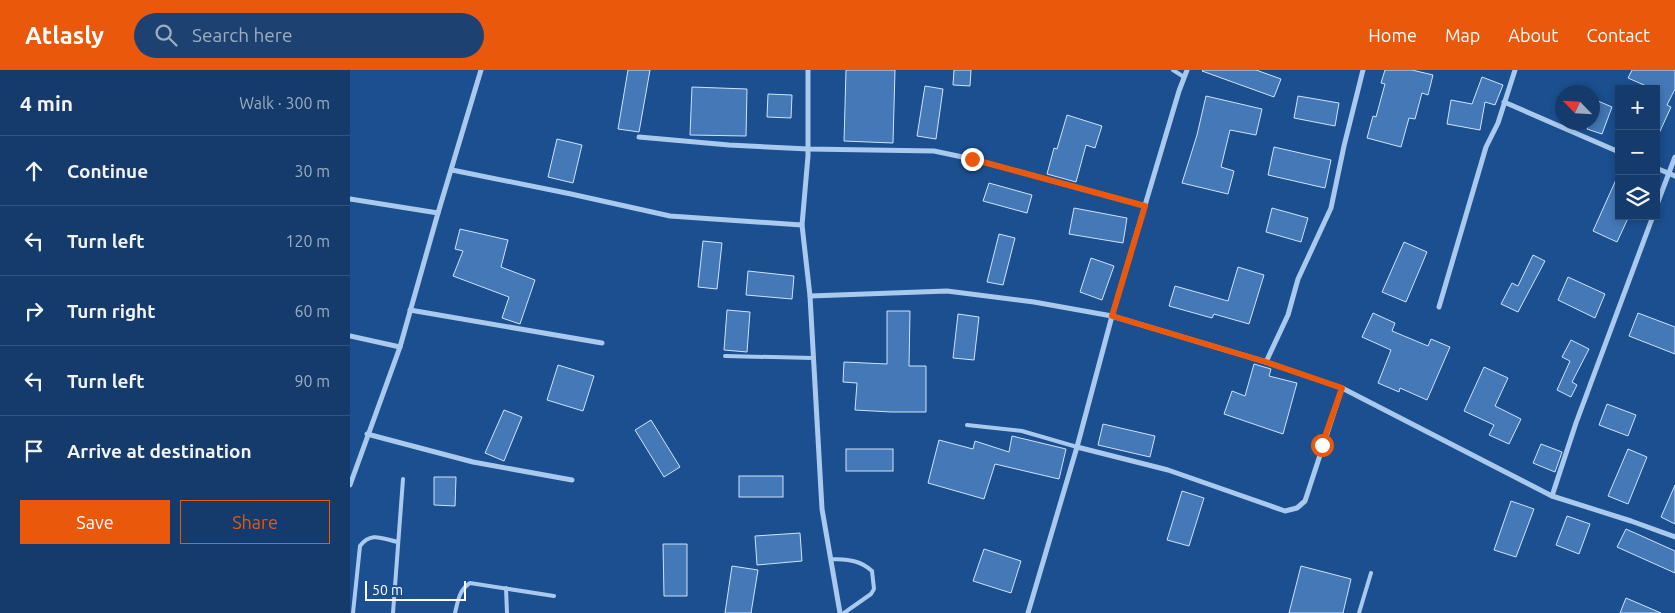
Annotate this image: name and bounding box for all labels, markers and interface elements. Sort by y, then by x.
search box [134,13,484,58]
icon: search [152,21,180,49]
text: Atlasly [25,22,104,49]
text: Search here [192,24,292,46]
text: Home [1368,25,1417,45]
text: Map [1445,25,1480,45]
text: About [1508,25,1558,45]
text: Contact [1586,25,1650,45]
north arrow [1555,85,1600,130]
map controls [1615,85,1660,220]
button: + [1615,85,1660,130]
text: 4 min [20,91,73,115]
text: Walk · 300 m [239,94,330,112]
button: − [1615,130,1660,175]
route end [961,148,984,171]
icon: ahead [20,157,48,185]
text: Continue [67,160,148,182]
text: 30 m [294,162,330,180]
button: layers [1615,175,1660,220]
icon: left [20,227,48,255]
text: Turn left [67,230,145,252]
text: 120 m [285,232,330,250]
icon: right [20,297,48,325]
text: Turn right [67,300,155,322]
text: 60 m [294,302,330,320]
icon: left [20,367,48,395]
text: Turn left [67,370,145,392]
text: 90 m [294,372,330,390]
route start [1311,434,1334,457]
icon: arrive [20,437,48,465]
text: Arrive at destination [67,440,252,462]
button: Save [20,500,170,544]
button: Share [180,500,330,544]
scale bar [365,578,466,601]
text: 50 m [372,582,403,598]

